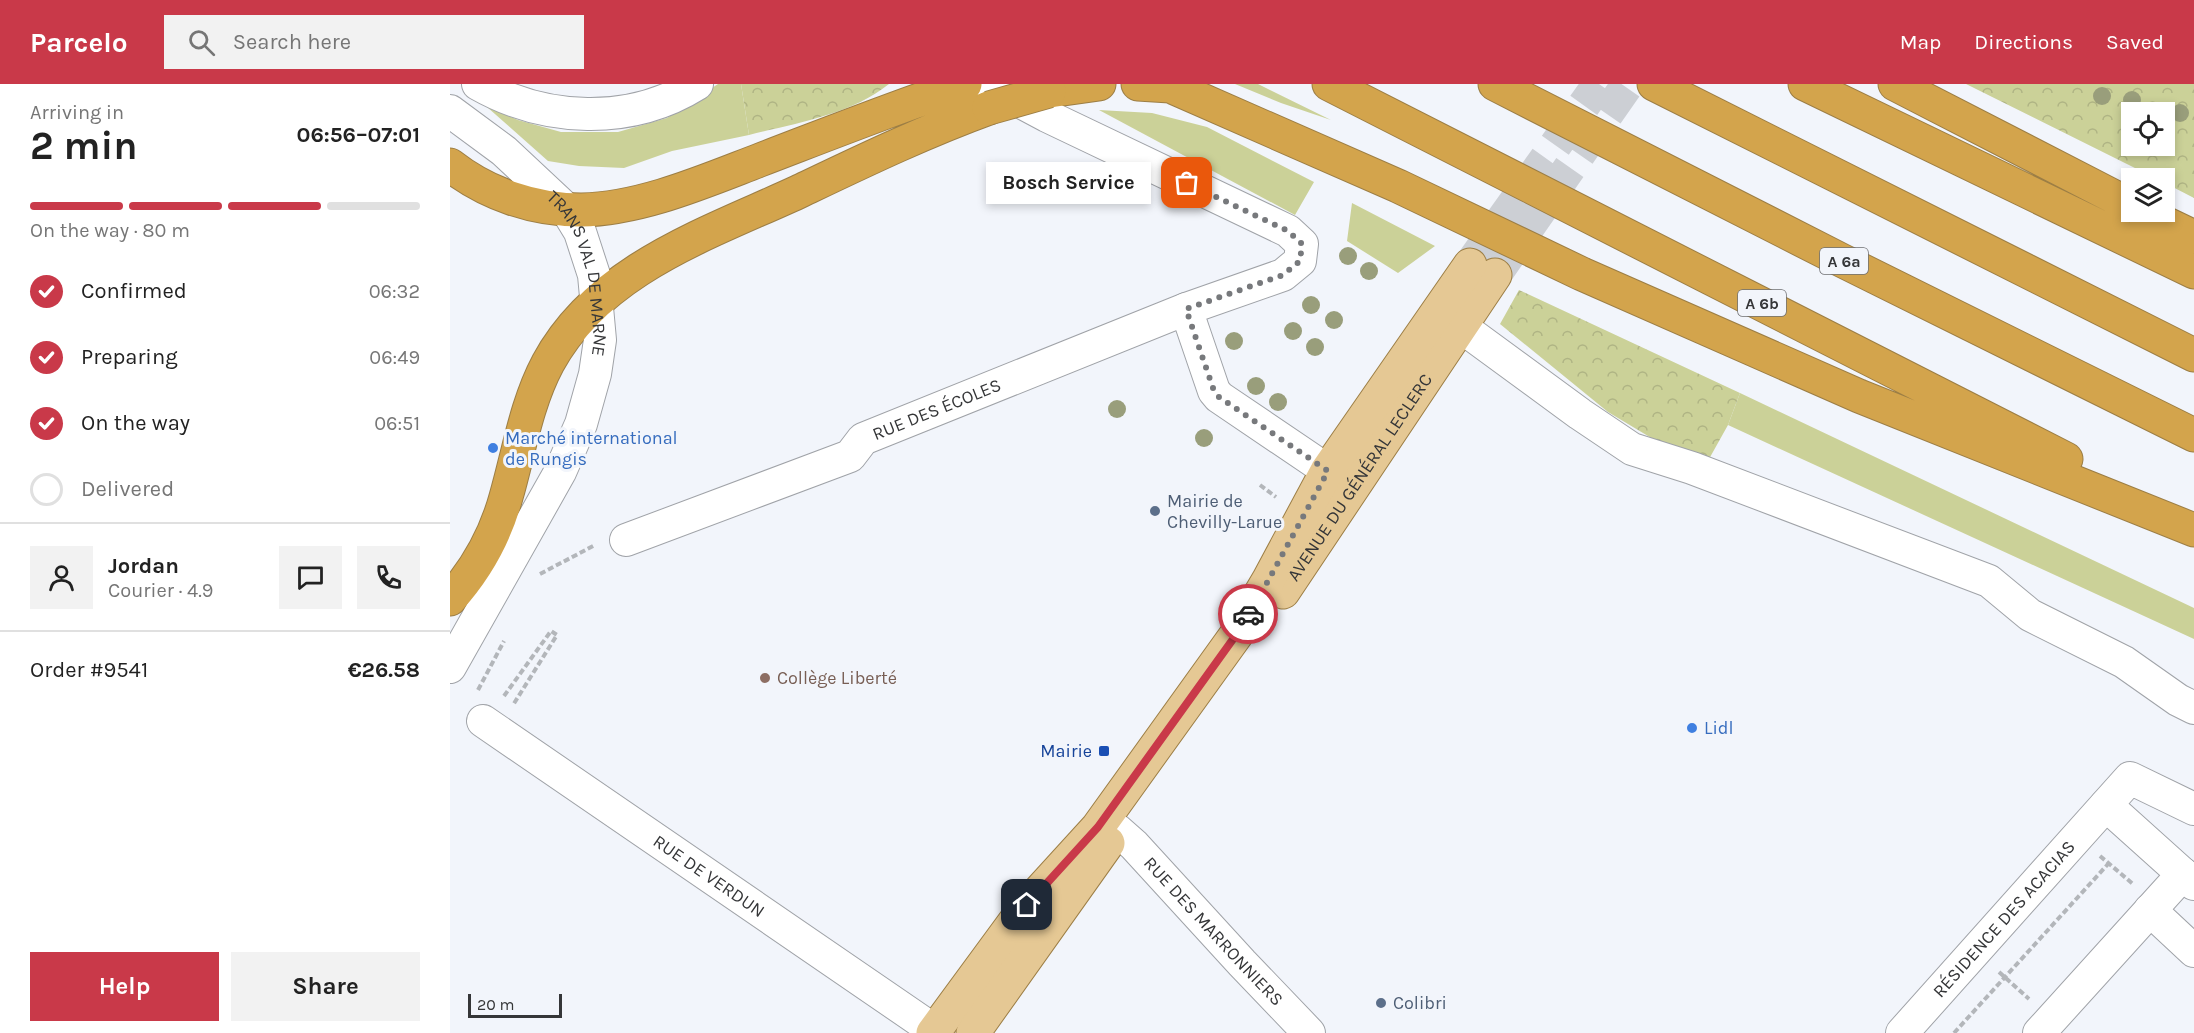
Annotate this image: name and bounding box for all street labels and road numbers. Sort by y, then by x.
street label: TRANS VAL DE MARNE [542,186,612,358]
road number: A 6a [1820,248,1868,274]
road number: A 6b [1738,290,1786,316]
street label: AVENUE DU GÉNÉRAL LECLERC [1282,369,1437,585]
street label: RUE DES ÉCOLES [869,374,1004,445]
street label: RUE DE VERDUN [649,830,769,922]
street label: RÉSIDENCE DES ACACIAS [1928,836,2080,1002]
street label: RUE DES MARRONNIERS [1139,852,1288,1010]

